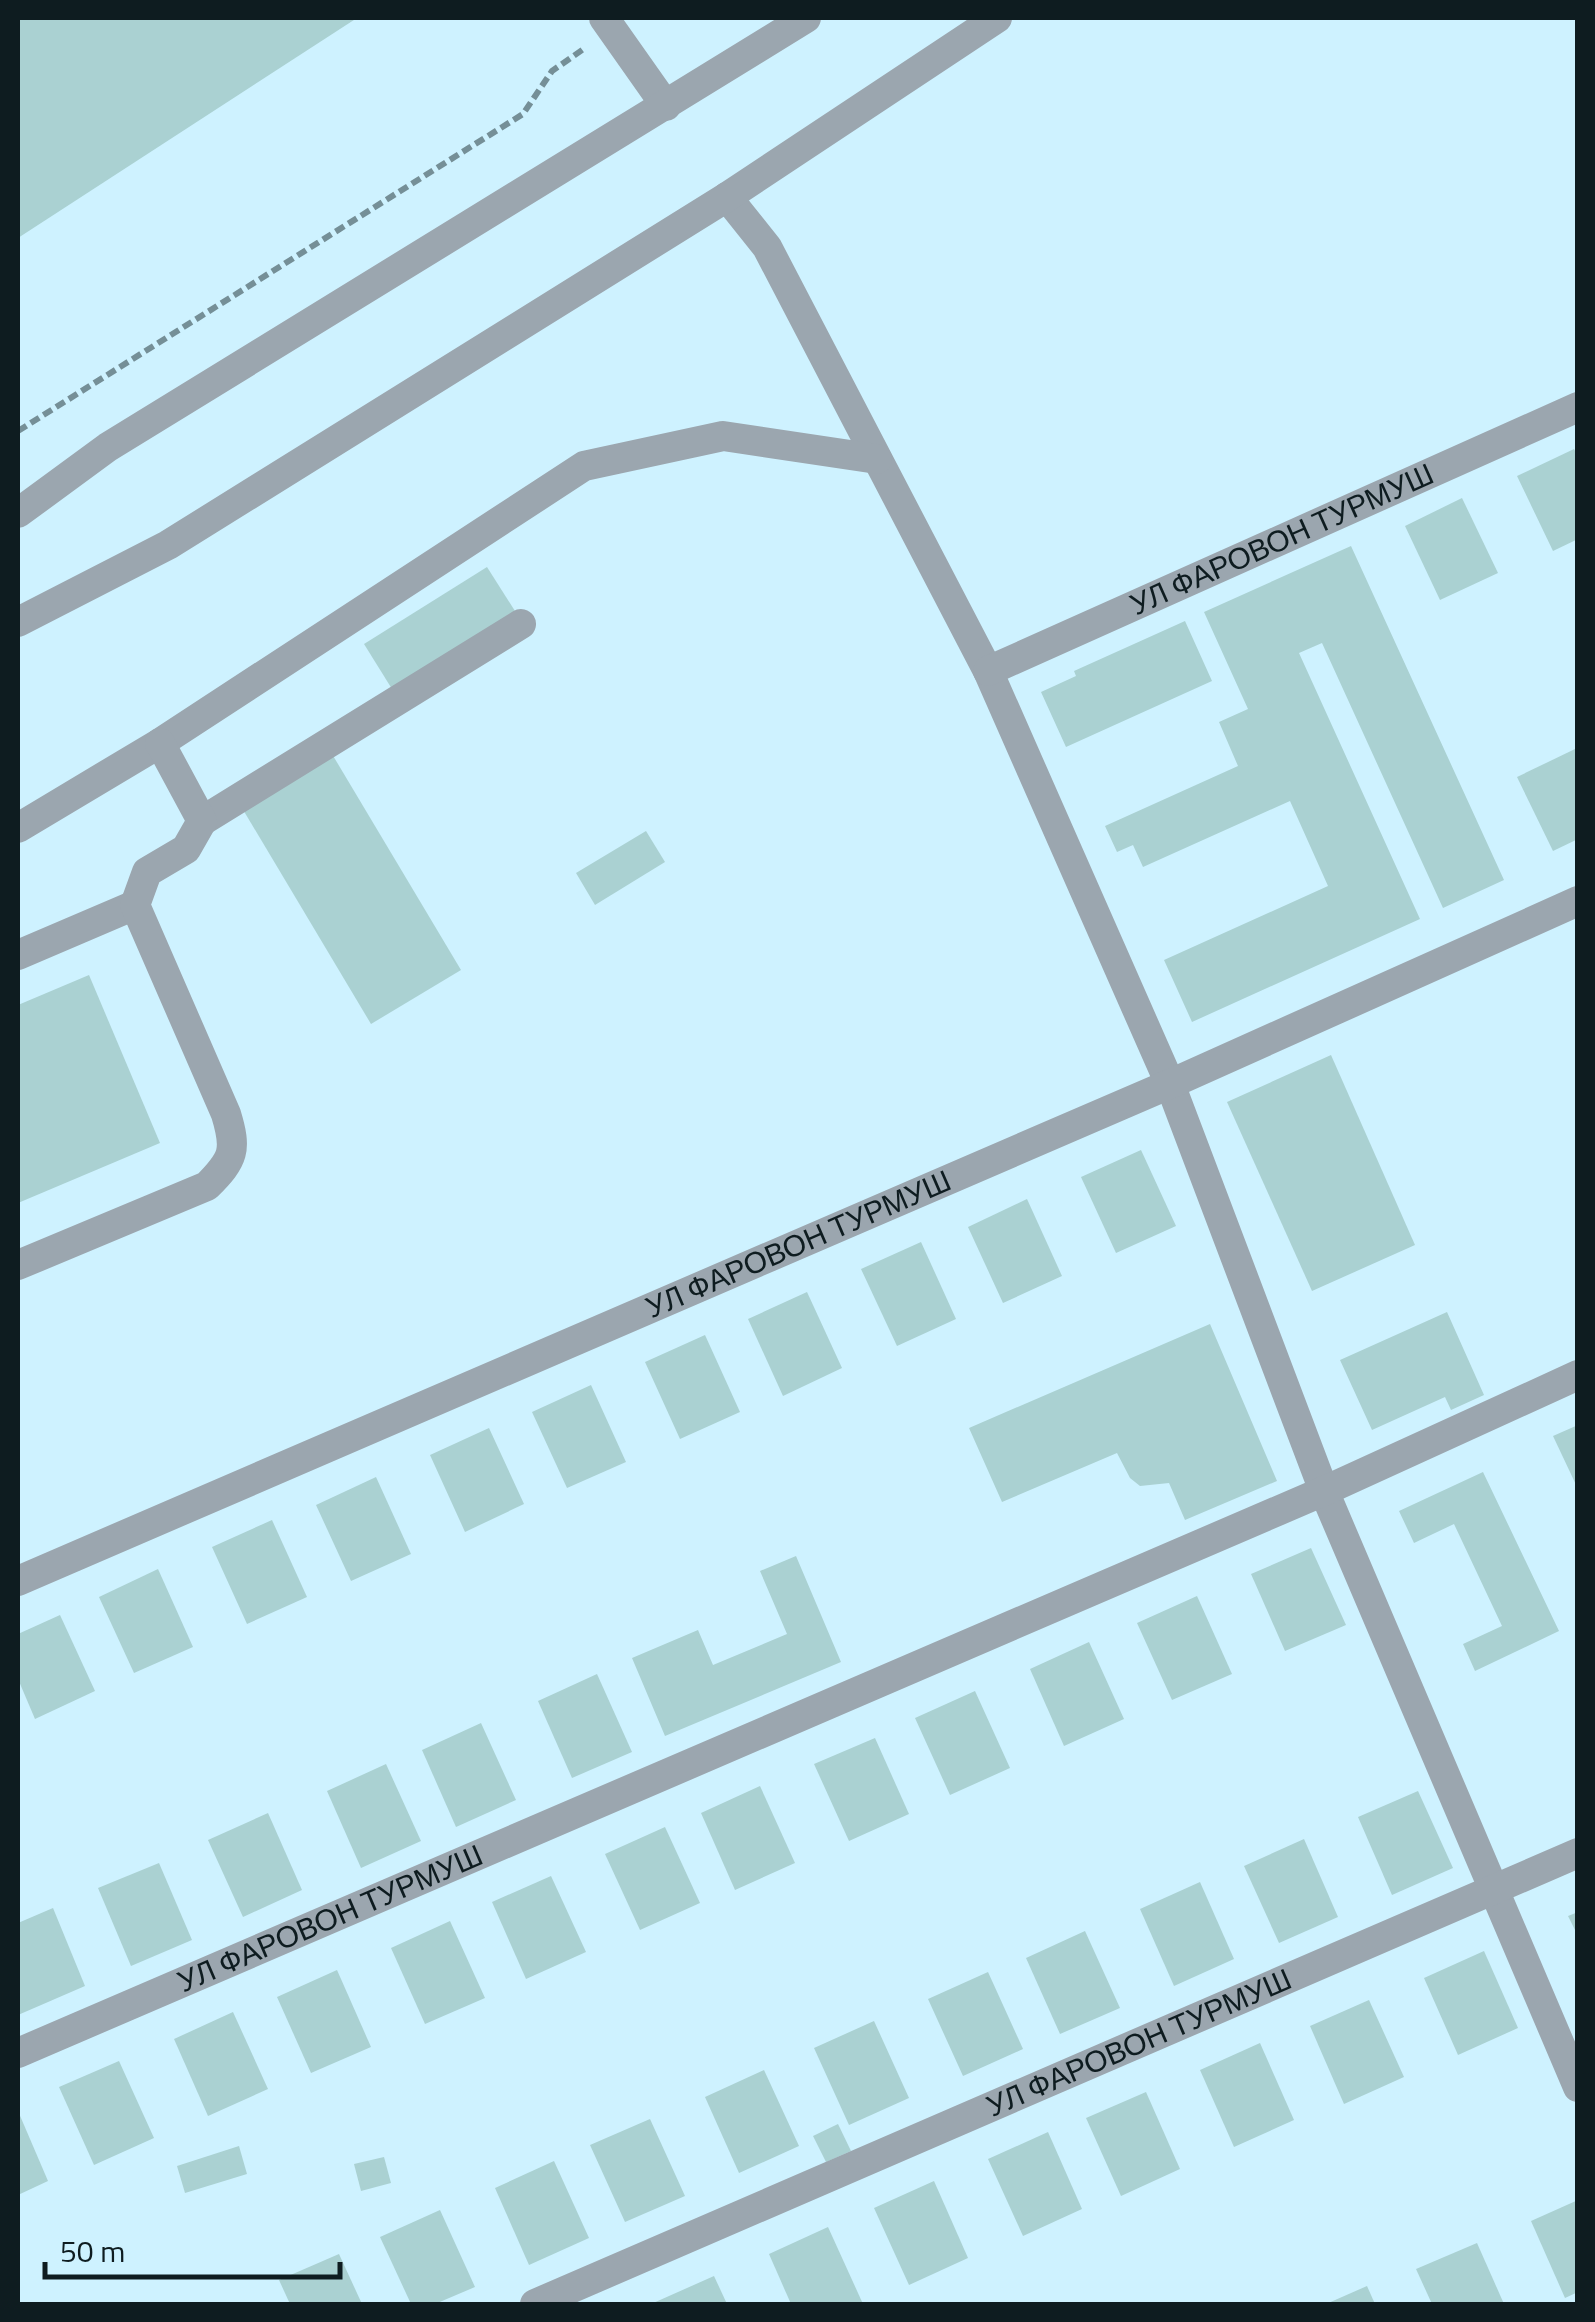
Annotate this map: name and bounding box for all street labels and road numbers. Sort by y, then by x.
street label: УЛ ФАРОВОН ТУРМУШ [1122,450,1441,627]
street label: УЛ ФАРОВОН ТУРМУШ [638,1157,958,1330]
street label: УЛ ФАРОВОН ТУРМУШ [170,1832,490,2004]
street label: УЛ ФАРОВОН ТУРМУШ [979,1956,1298,2128]

